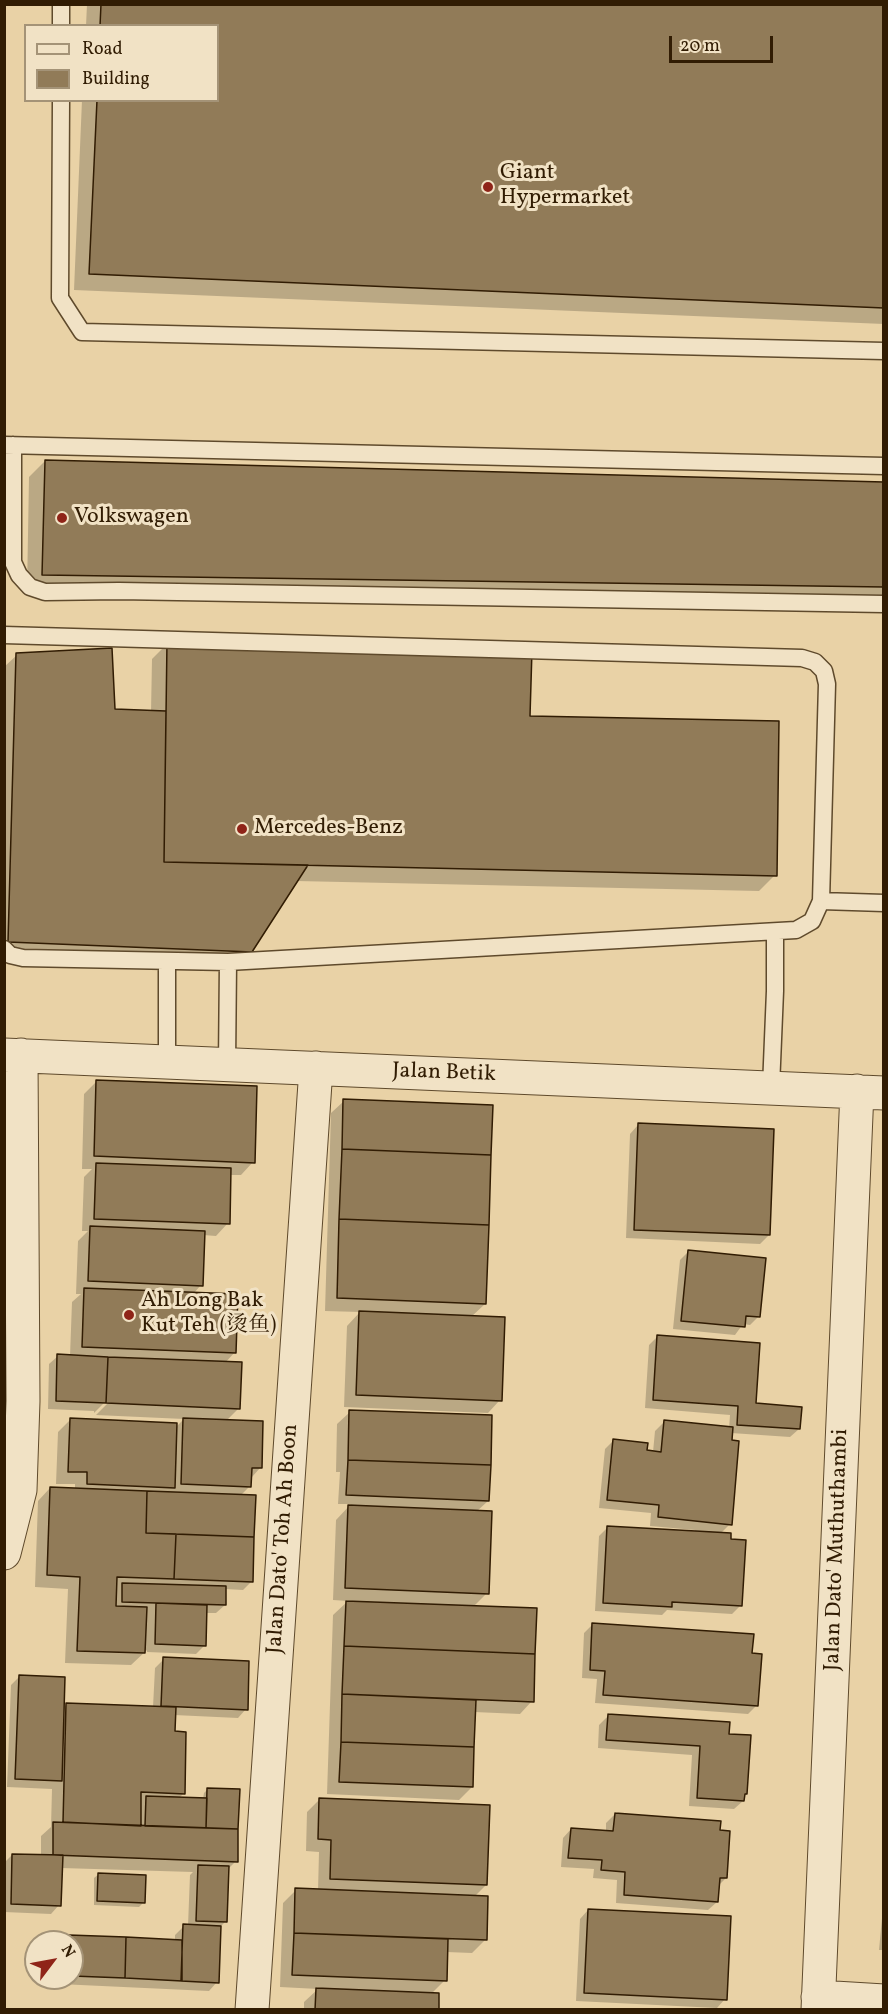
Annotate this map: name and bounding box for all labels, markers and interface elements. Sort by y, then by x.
legend [24,24,219,102]
scale bar [672,24,776,62]
text: 20 m [680,34,720,59]
text: Road [82,37,123,62]
text: Building [82,67,150,92]
place label: Giant Hypermarket [500,161,630,212]
marker: Giant Hypermarket [481,180,495,194]
place label: Volkswagen [74,505,189,531]
marker: Volkswagen [55,511,69,525]
place label: Mercedes-Benz [254,816,403,842]
marker: Mercedes-Benz [235,822,249,836]
street label: Jalan Betik [392,1059,496,1089]
place label: Ah Long Bak Kut Teh (烫鱼) [141,1289,277,1340]
marker: Ah Long Bak Kut Teh (烫鱼) [122,1308,136,1322]
street label: Jalan Dato' Toh Ah Boon [263,1423,305,1655]
street label: Jalan Dato' Muthuthambi [821,1428,855,1672]
north arrow [24,1930,84,1990]
text: N [55,1941,80,1962]

